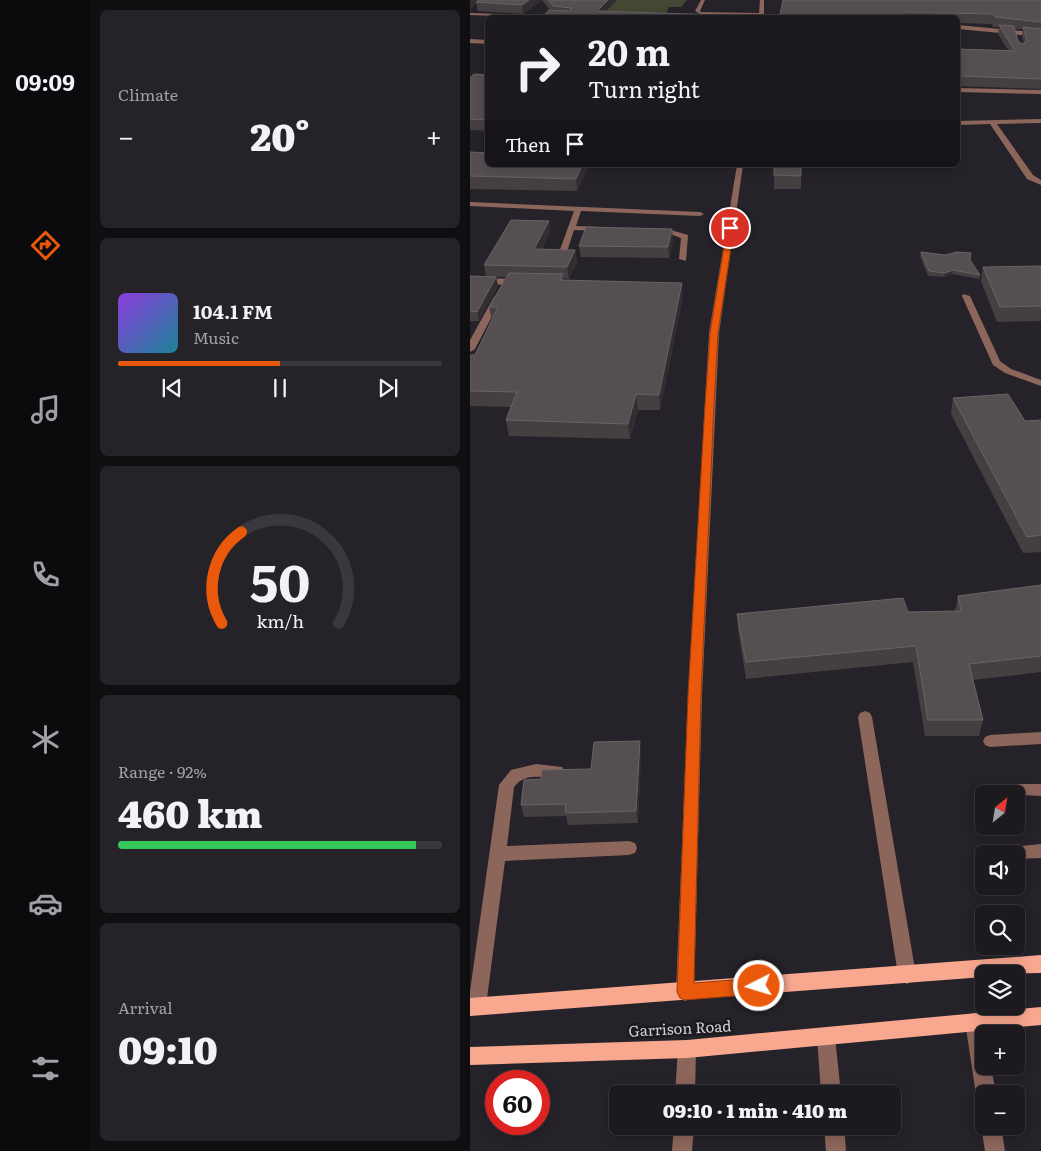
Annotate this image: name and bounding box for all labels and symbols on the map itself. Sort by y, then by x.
pin [709,207,751,249]
north arrow [975,785,1025,835]
position arrow [732,959,784,1011]
street label: Garrison Road [628,1013,732,1042]
speed limit sign: 60 [485,1070,550,1135]

